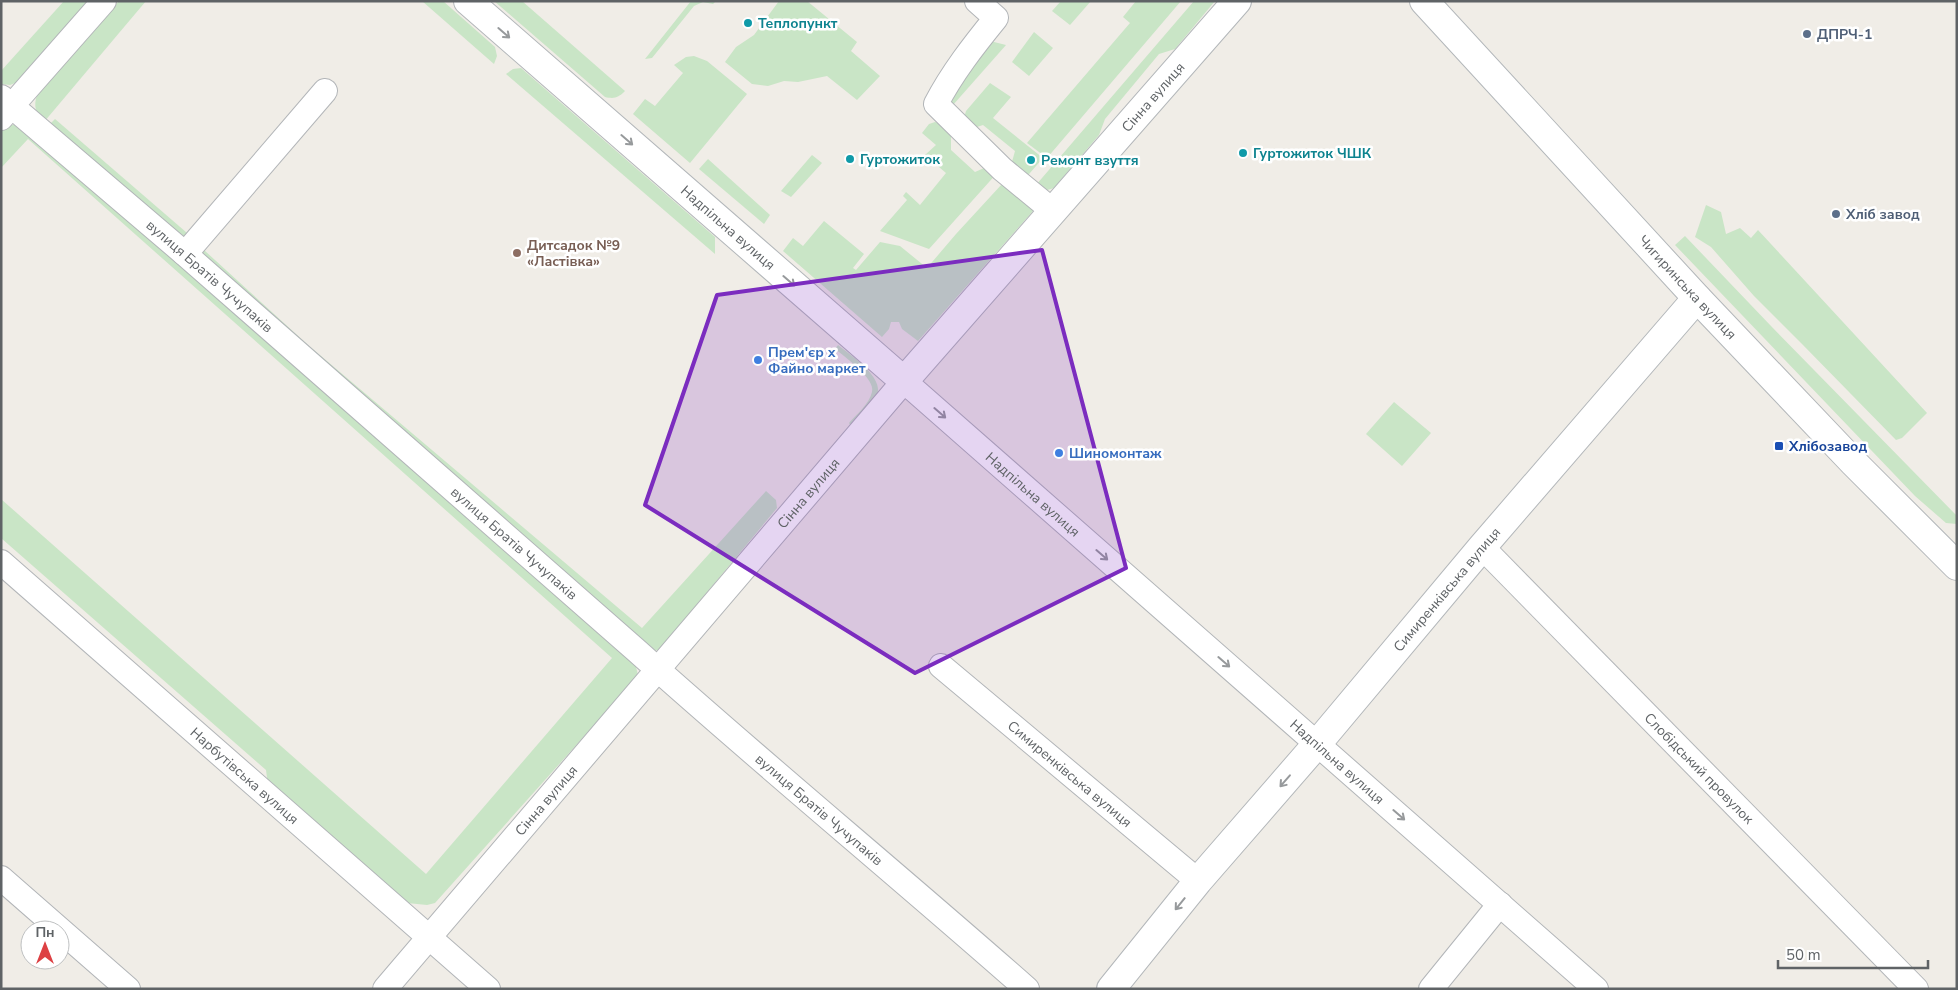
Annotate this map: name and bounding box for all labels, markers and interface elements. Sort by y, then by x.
place label: Теплопункт [758,14,838,33]
marker: Теплопункт [742,17,754,29]
place label: ДПРЧ-1 [1817,25,1872,44]
one-way arrow [498,27,511,39]
marker: ДПРЧ-1 [1801,28,1813,40]
street label: Сінна вулиця [1117,58,1189,136]
one-way arrow [620,134,633,146]
place label: Гуртожиток ЧШК [1253,144,1372,163]
marker: Гуртожиток ЧШК [1237,147,1249,159]
place label: Гуртожиток [860,150,940,169]
place label: Ремонт взуття [1041,151,1139,170]
marker: Гуртожиток [844,153,856,165]
marker: Ремонт взуття [1025,154,1037,166]
street label: Надпільна вулиця [677,181,779,274]
place label: Хліб завод [1845,205,1920,224]
marker: Хліб завод [1830,208,1842,220]
street label: вулиця Братів Чучупаків [142,216,277,337]
street label: Чигиринська вулиця [1634,231,1741,343]
place label: Дитсадок №9 «Ластівка» [527,236,620,271]
marker: Дитсадок №9 «Ластівка» [511,247,523,259]
one-way arrow [782,275,795,286]
place label: Прем'єр х Файно маркет [768,343,866,378]
marker: Прем'єр х Файно маркет [752,354,764,366]
one-way arrow [934,407,947,419]
place label: Хлібозавод [1788,437,1867,456]
marker: Хлібозавод [1773,440,1785,452]
place label: Шиномонтаж [1069,444,1162,463]
marker: Шиномонтаж [1053,447,1065,459]
street label: Надпільна вулиця [982,448,1084,541]
street label: Сінна вулиця [773,454,844,532]
street label: вулиця Братів Чучупаків [447,482,582,604]
street label: Симиренківська вулиця [1389,523,1504,656]
one-way arrow [1095,549,1108,560]
one-way arrow [1217,656,1230,667]
street label: Слобідський провулок [1640,708,1759,828]
street label: Надпільна вулиця [1286,715,1388,808]
street label: Симиренківська вулиця [1004,716,1136,831]
street label: Нарбутівська вулиця [186,723,303,828]
street label: вулиця Братів Чучупаків [751,750,887,870]
street label: Сінна вулиця [510,761,582,840]
one-way arrow [1279,774,1291,787]
one-way arrow [1392,810,1405,821]
one-way arrow [1174,897,1185,910]
north arrow [20,920,70,970]
text: Пн [35,923,55,942]
scale bar [1778,938,1928,970]
text: 50 m [1786,945,1821,965]

